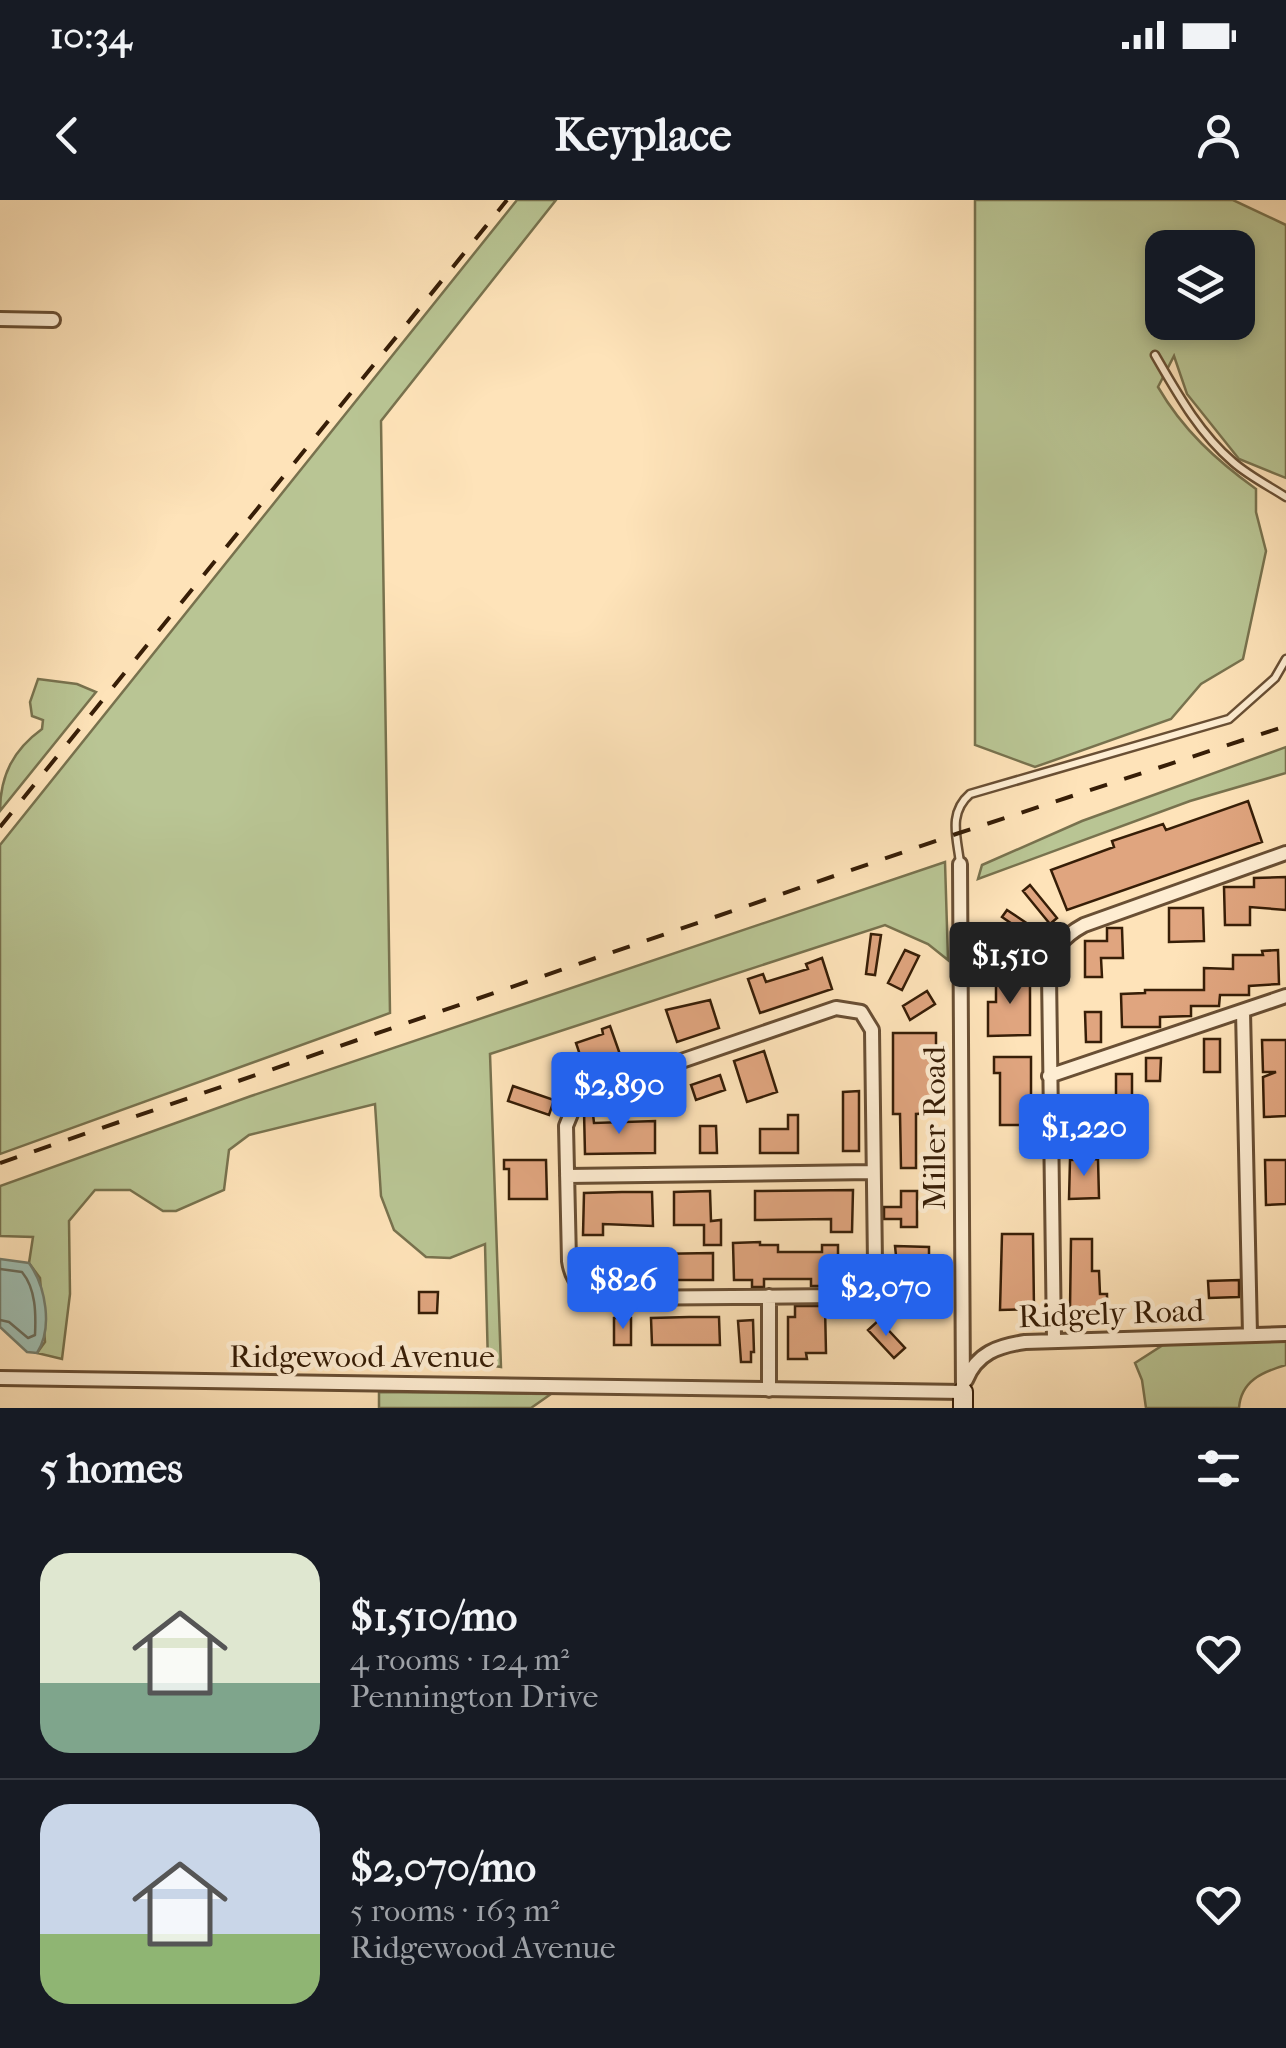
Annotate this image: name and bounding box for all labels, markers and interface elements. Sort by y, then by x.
text: 10:34 [50,13,132,58]
icon: back [40,108,95,163]
icon: person [1191,108,1246,163]
text: Keyplace [555,109,731,162]
map controls [1145,230,1255,340]
button: layers [1145,230,1255,340]
pin: $1,510 [929,922,1091,1007]
text: $1,510 [971,936,1049,973]
street label: Miller Road [916,1046,953,1210]
pin: $2,890 [538,1052,700,1137]
text: $2,890 [573,1066,665,1103]
pin: $1,220 [1003,1094,1165,1179]
text: $1,220 [1041,1108,1127,1145]
pin: $826 [564,1247,682,1332]
pin: $2,070 [805,1254,967,1339]
text: $826 [589,1261,657,1298]
text: $2,070 [840,1268,932,1305]
street label: Ridgely Road [1017,1292,1205,1335]
street label: Ridgewood Avenue [229,1338,495,1375]
icon: filters [1191,1441,1246,1496]
text: 5 homes [40,1444,183,1493]
text: $1,510/mo [350,1592,517,1641]
icon: home [120,1593,240,1713]
icon: heart [1191,1626,1246,1681]
text: 4 rooms · 124 m² [350,1641,569,1678]
text: Pennington Drive [350,1678,598,1715]
text: $2,070/mo [350,1843,536,1892]
icon: home [120,1844,240,1964]
icon: heart [1191,1877,1246,1932]
text: 5 rooms · 163 m² [350,1892,559,1929]
text: Ridgewood Avenue [350,1929,616,1966]

